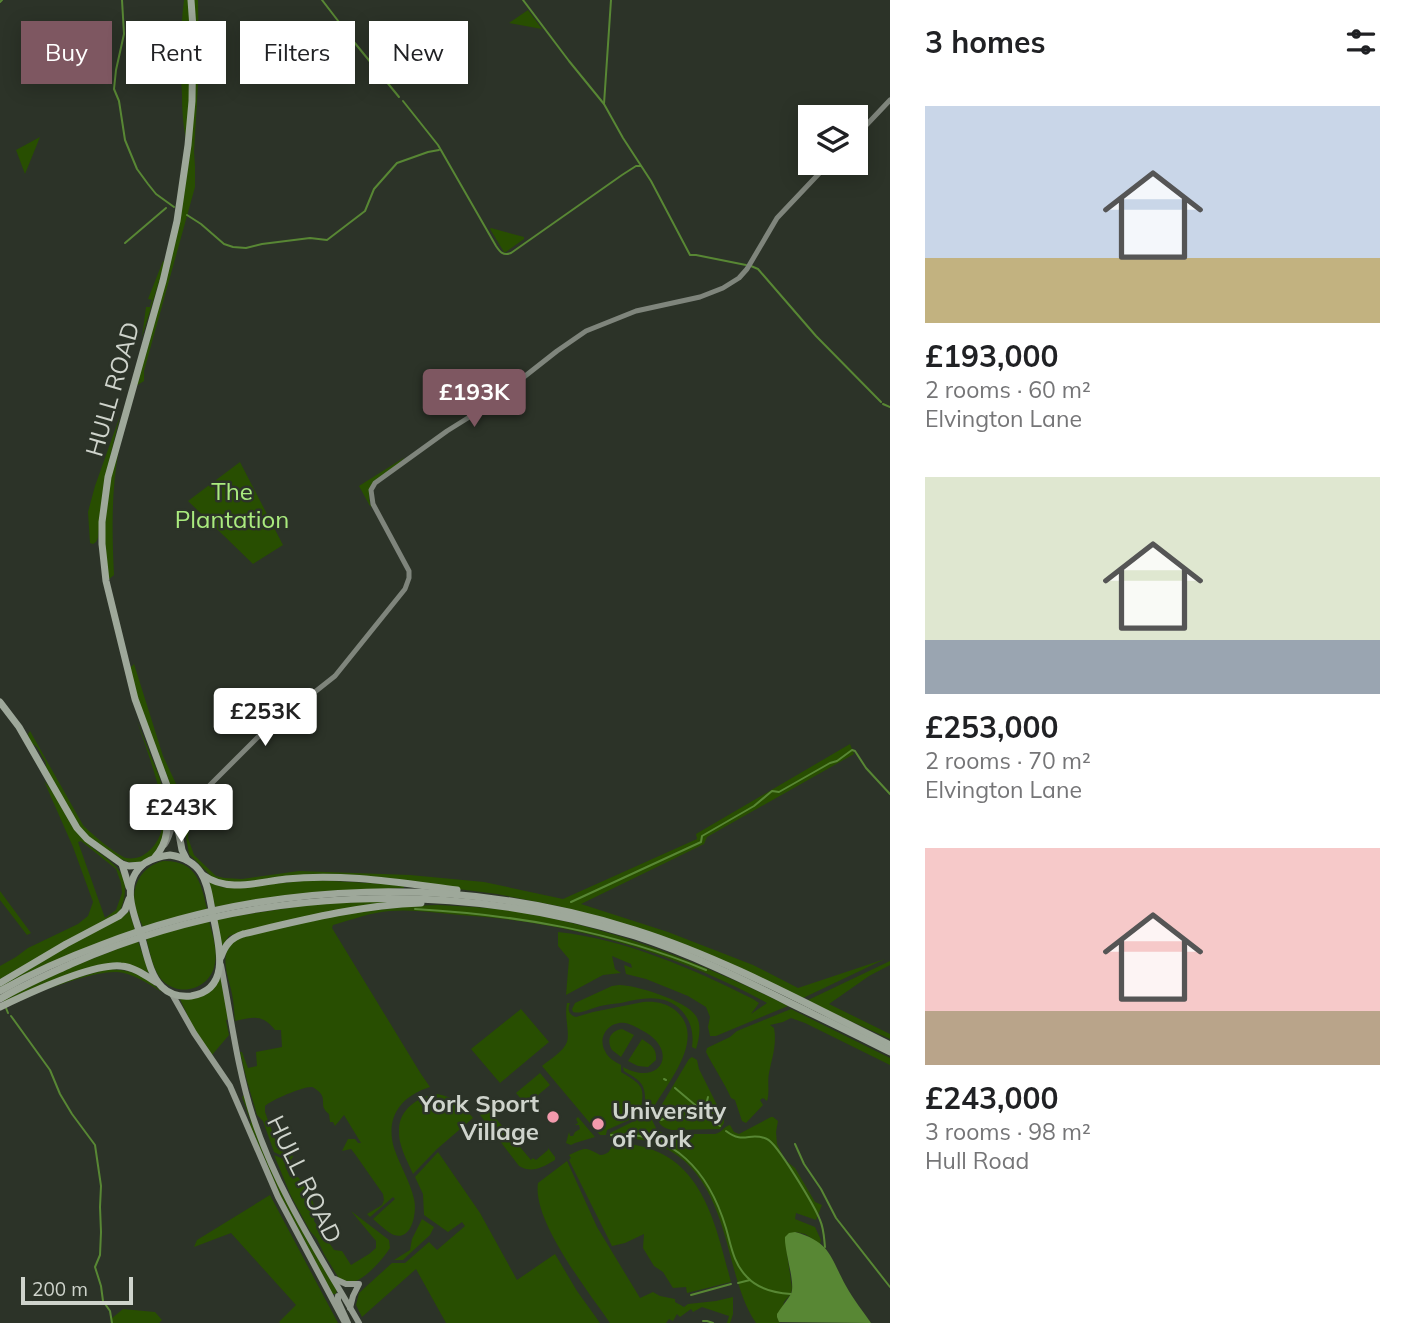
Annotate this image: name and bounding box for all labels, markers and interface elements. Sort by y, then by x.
chip: Buy [21,21,112,84]
chip: Rent [126,21,226,84]
chip: Filters [240,21,355,84]
chip: New [369,21,468,84]
text: 3 homes [925,23,1046,61]
icon: filters [1342,23,1380,61]
map controls [798,105,868,175]
button: layers [798,105,868,175]
icon: home [1090,152,1216,278]
street label: HULL ROAD [78,318,146,460]
text: £193,000 [925,337,1058,375]
pin: £193K [425,370,523,429]
text: 2 rooms · 60 m² [925,375,1091,404]
text: £193K [439,377,509,406]
text: Elvington Lane [925,404,1082,433]
park label: The Plantation [175,476,289,534]
icon: home [1090,523,1216,649]
pin: £253K [216,688,314,748]
text: £253K [230,696,300,725]
text: £253,000 [925,708,1058,746]
text: 2 rooms · 70 m² [925,746,1091,775]
text: Elvington Lane [925,775,1082,804]
pin: £243K [132,784,230,844]
text: £243K [146,792,216,821]
icon: home [1090,894,1216,1020]
text: £243,000 [925,1079,1058,1117]
place label: York Sport Village [418,1088,539,1146]
place label: University of York [612,1095,727,1153]
marker: York Sport Village [545,1109,561,1125]
street label: HULL ROAD [261,1110,349,1248]
marker: University of York [590,1116,606,1132]
text: 3 rooms · 98 m² [925,1117,1091,1146]
text: Hull Road [925,1146,1029,1175]
scale bar [21,1274,133,1306]
text: 200 m [32,1277,88,1301]

